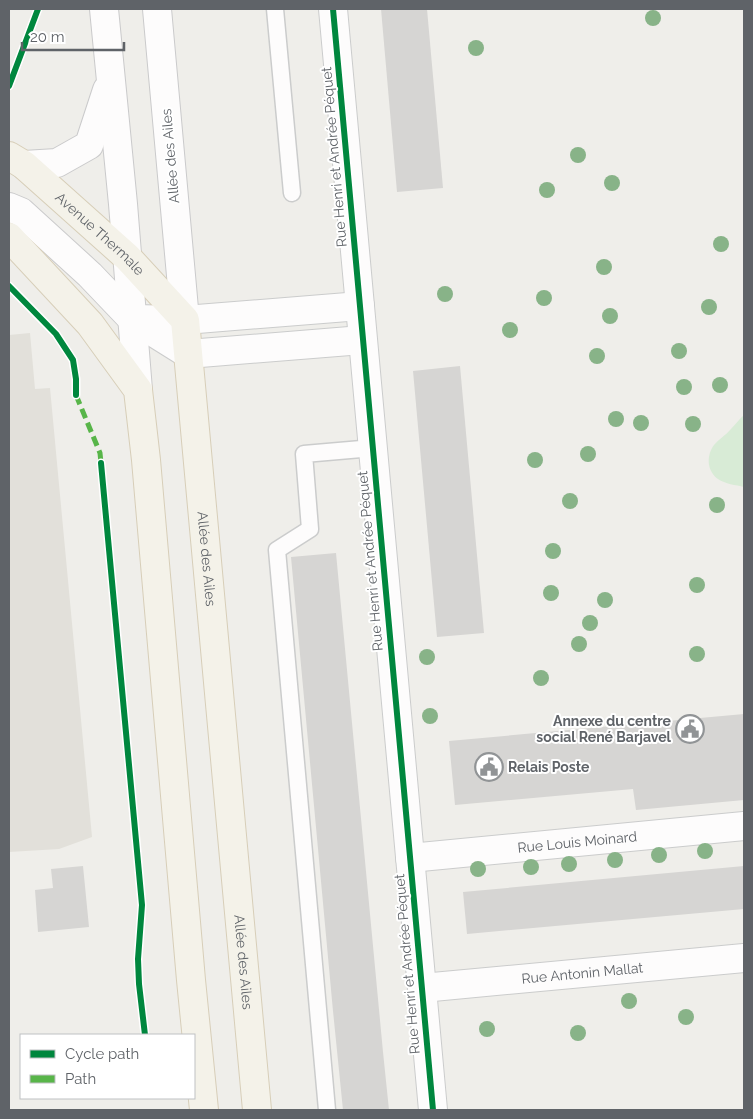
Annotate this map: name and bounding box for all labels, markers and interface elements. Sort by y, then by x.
scale bar [22,20,125,52]
text: 20 m [30,28,65,46]
street label: Rue Henri et Andrée Péquet [318,66,350,248]
street label: Allée des Ailes [158,108,182,204]
street label: Avenue Thermale [52,189,148,278]
street label: Rue Henri et Andrée Péquet [354,470,386,652]
street label: Allée des Ailes [194,511,219,607]
place label: Annexe du centre social René Barjavel [536,713,672,745]
public building icon: Annexe du centre social René Barjavel [675,714,705,744]
public building icon: Relais Poste [474,752,504,782]
place label: Relais Poste [508,759,590,775]
street label: Rue Louis Moinard [517,828,638,856]
street label: Rue Henri et Andrée Péquet [391,873,423,1055]
street label: Allée des Ailes [231,914,256,1011]
street label: Rue Antonin Mallat [521,959,644,987]
legend [20,1034,195,1099]
text: Cycle path [65,1045,139,1063]
text: Path [65,1070,96,1088]

